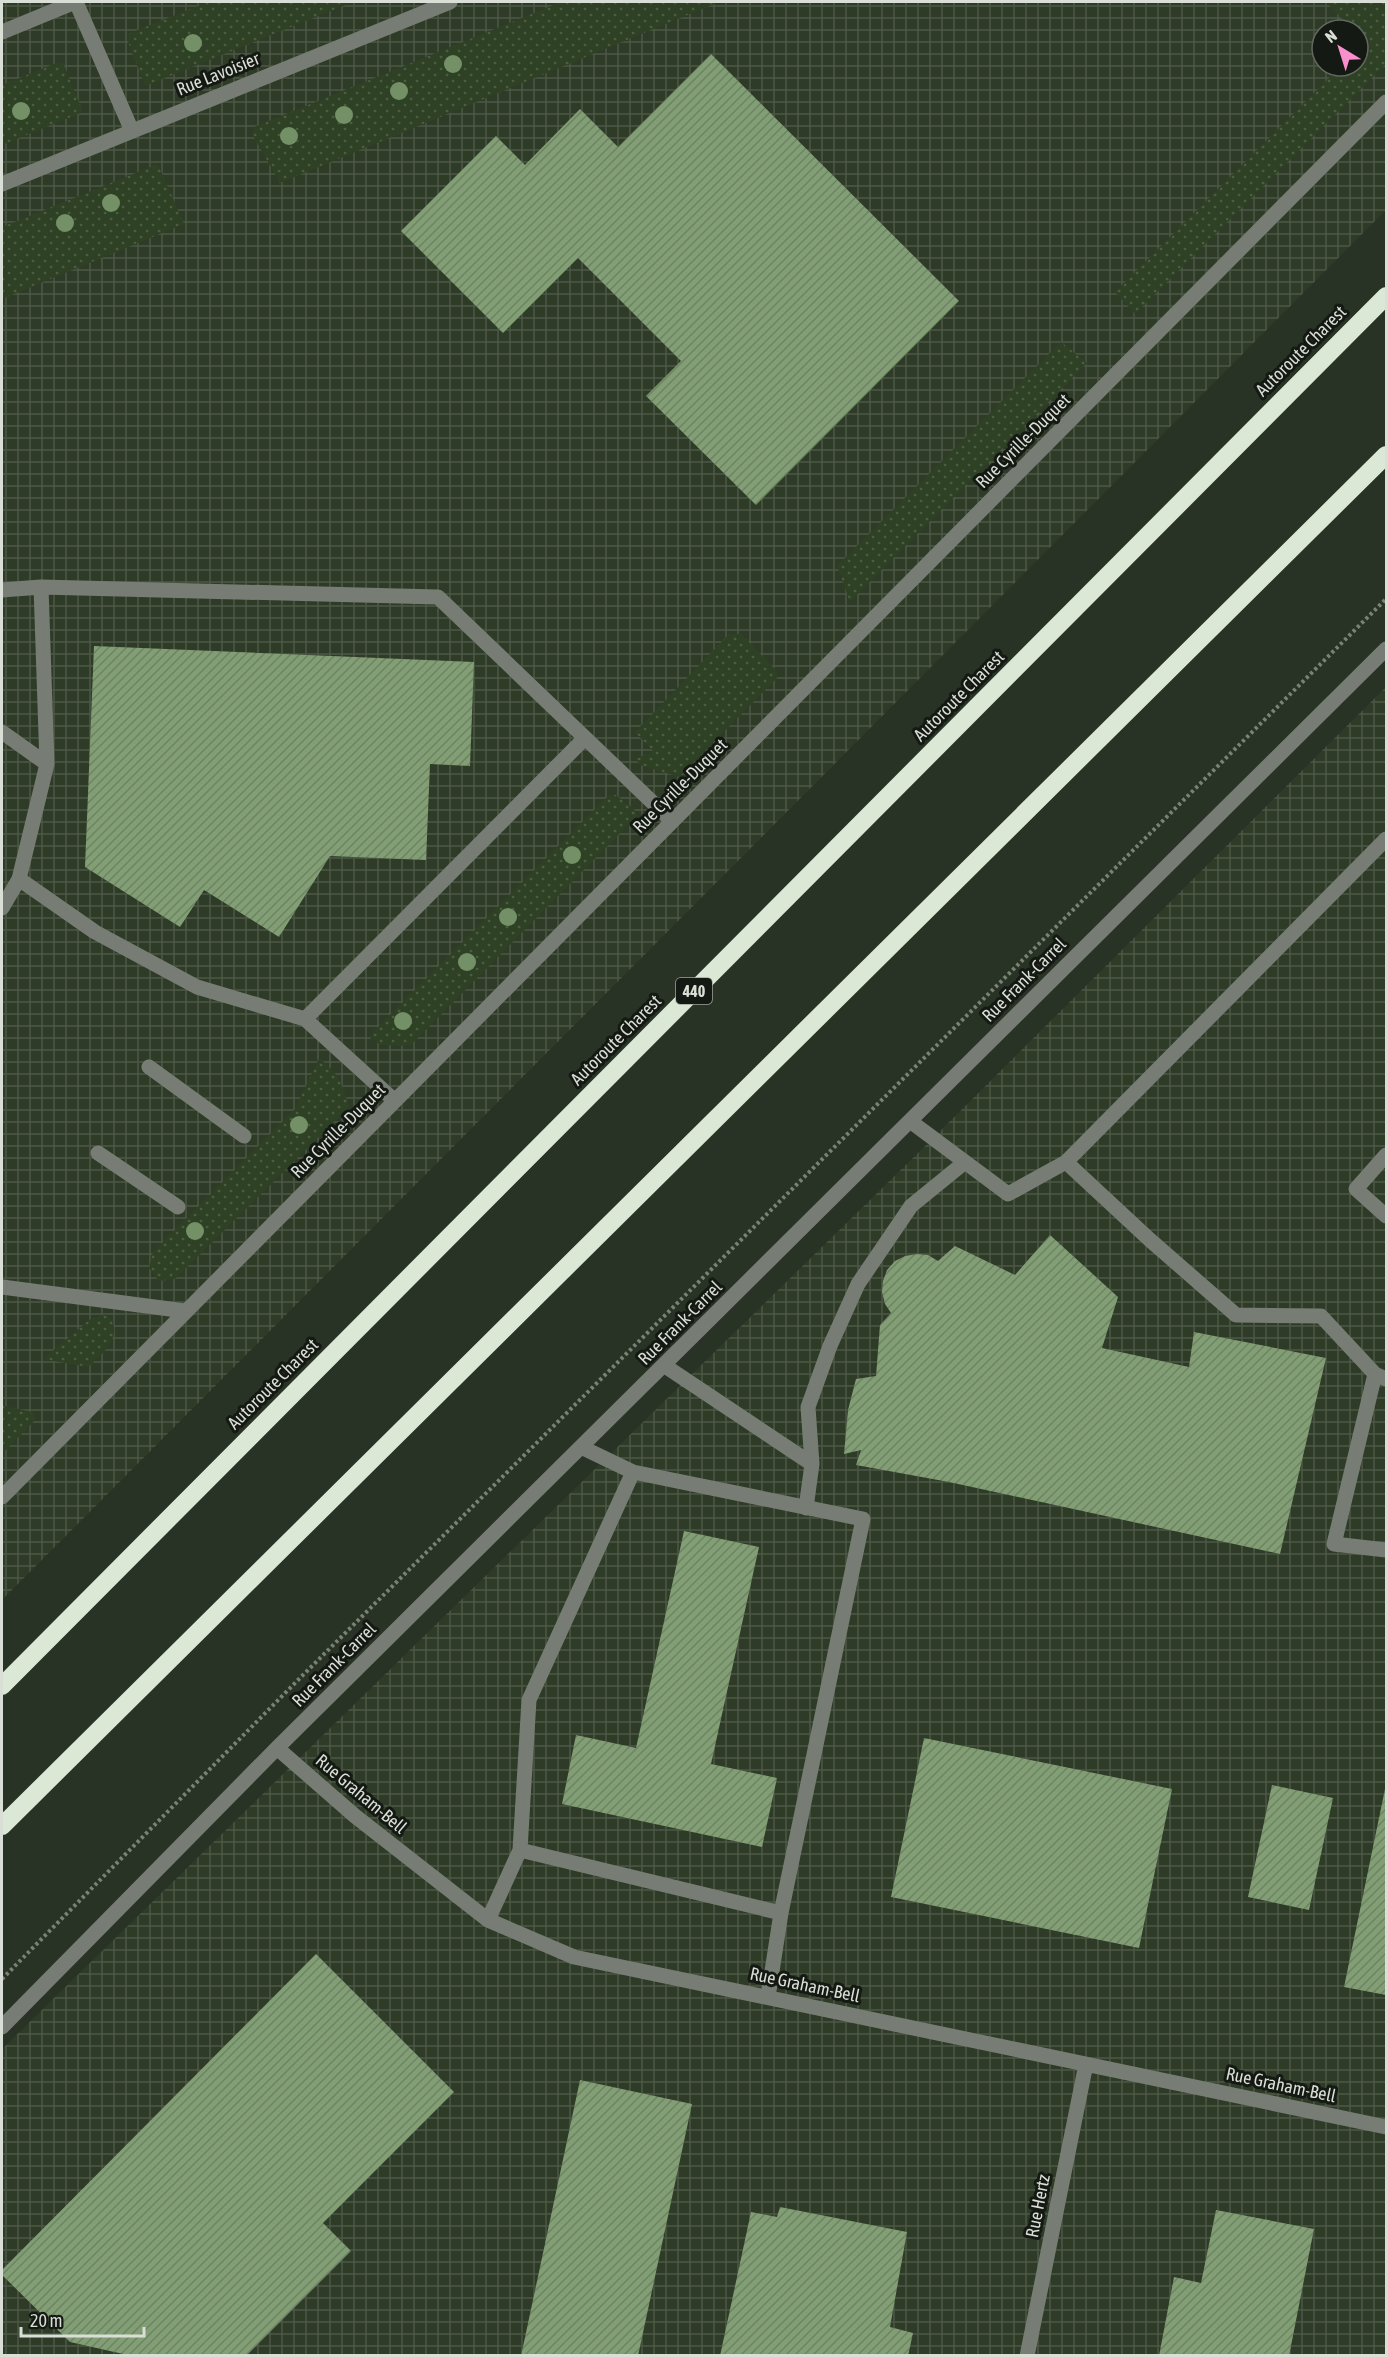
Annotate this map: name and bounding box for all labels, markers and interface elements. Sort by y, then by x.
north arrow [1310,18,1370,78]
text: N [1321,26,1340,46]
street label: Rue Lavoisier [173,47,263,100]
street label: Autoroute Charest [1251,301,1350,400]
street label: Rue Cyrille-Duquet [971,389,1074,492]
street label: Autoroute Charest [909,646,1008,745]
street label: Rue Cyrille-Duquet [628,734,731,837]
street label: Rue Frank-Carrel [977,933,1070,1026]
road number: 440 [676,978,712,1004]
street label: Autoroute Charest [566,990,665,1089]
street label: Rue Cyrille-Duquet [286,1079,389,1182]
street label: Rue Frank-Carrel [633,1276,726,1369]
street label: Autoroute Charest [223,1334,322,1433]
street label: Rue Frank-Carrel [287,1618,380,1711]
street label: Rue Graham-Bell [312,1750,411,1838]
street label: Rue Graham-Bell [748,1963,862,2006]
street label: Rue Graham-Bell [1224,2063,1338,2106]
street label: Rue Hertz [1021,2172,1054,2239]
scale bar [21,2300,144,2338]
text: 20 m [30,2310,62,2331]

